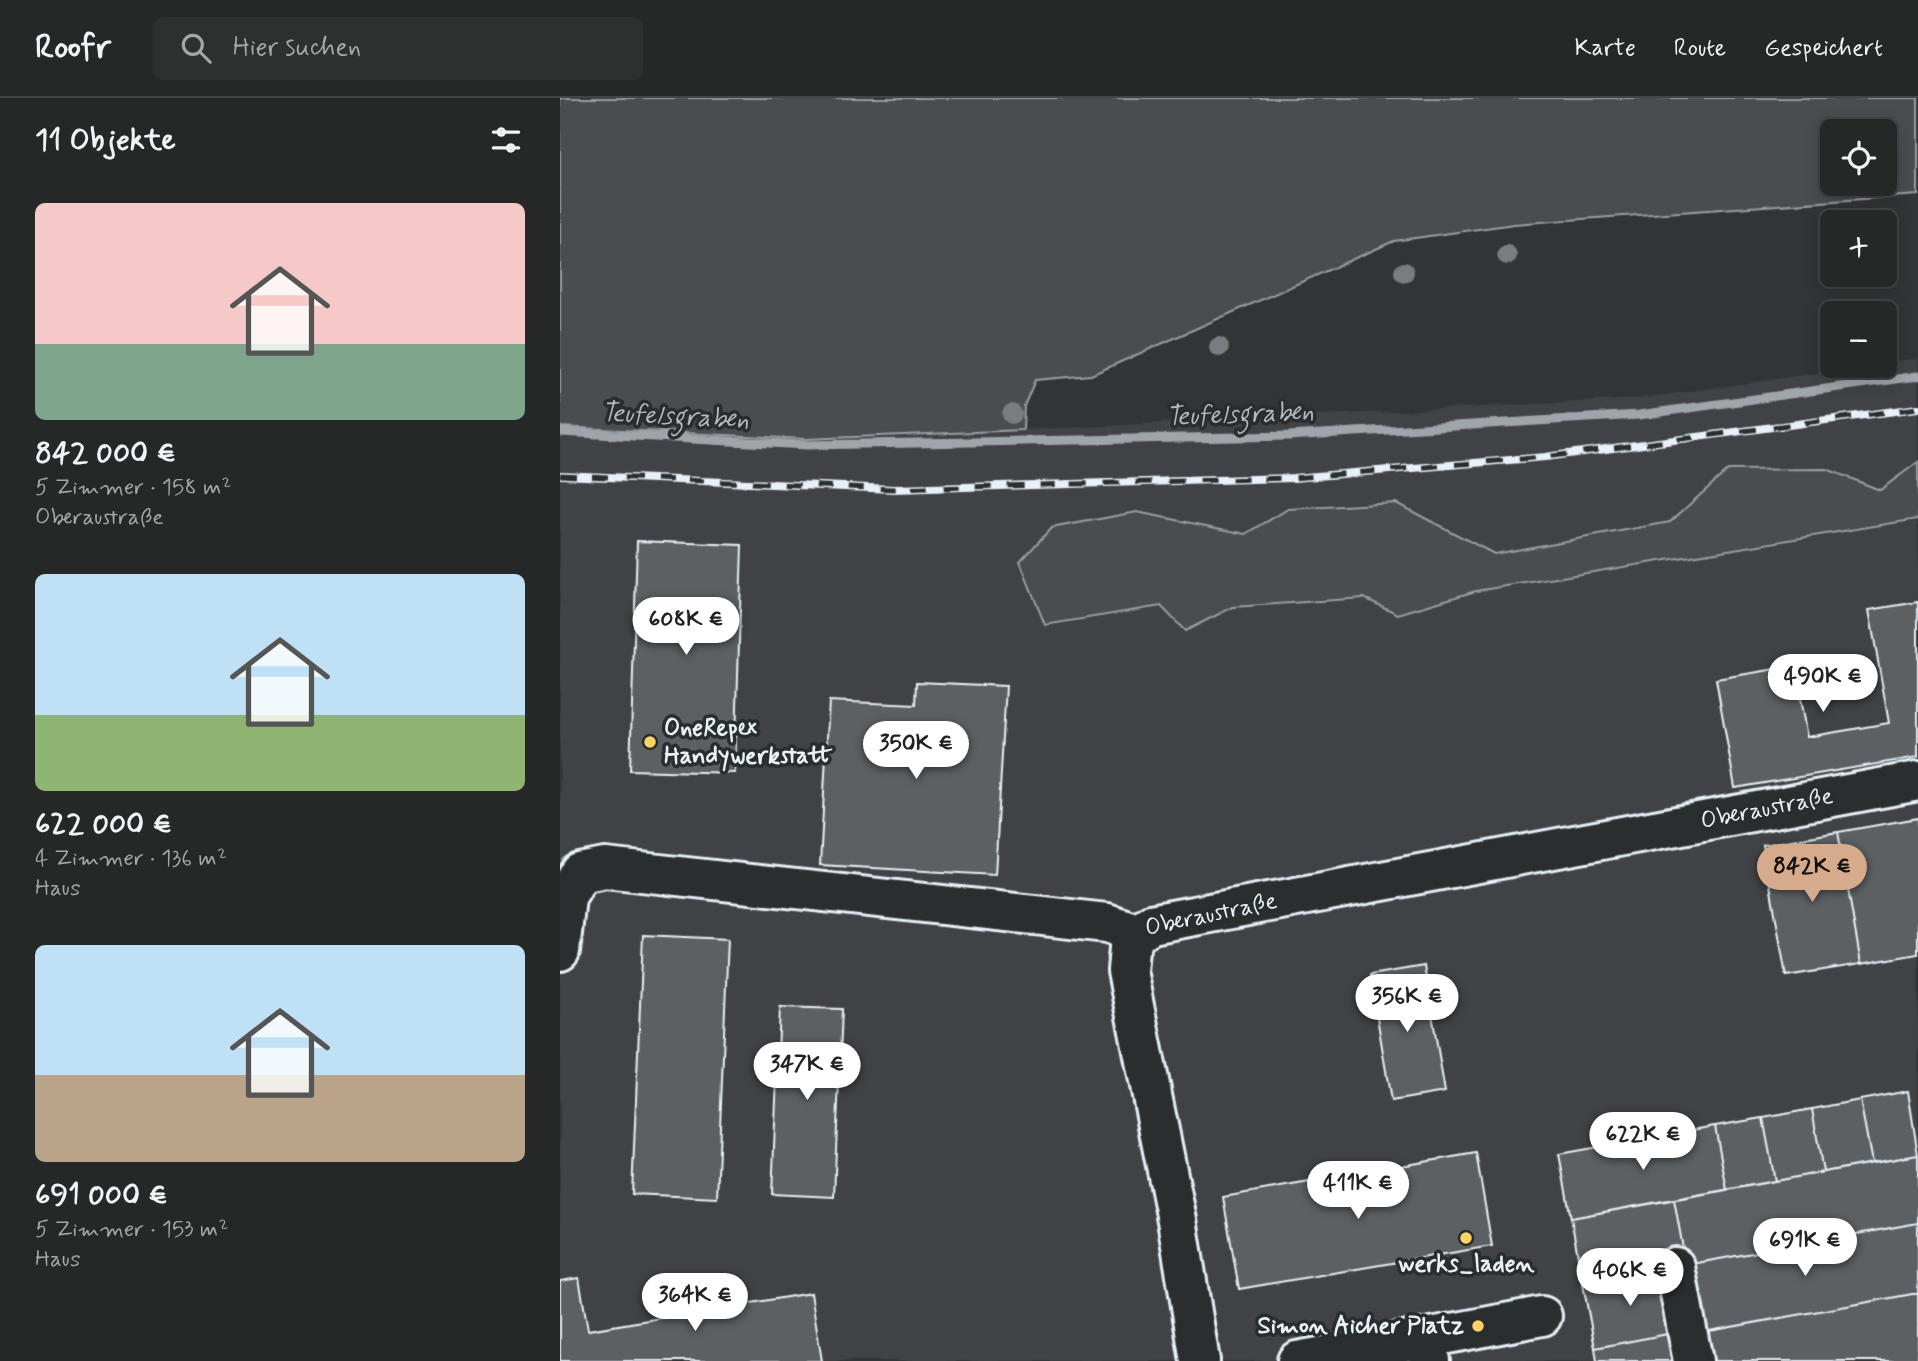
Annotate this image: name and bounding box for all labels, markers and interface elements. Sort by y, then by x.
search box [153,17,643,80]
text: Roofr [35,26,111,70]
icon: search [177,29,215,67]
text: Hier suchen [233,31,361,65]
text: Karte [1574,33,1636,64]
text: Route [1674,33,1726,64]
text: Gespeichert [1764,33,1883,64]
map controls [1820,119,1897,378]
button: locate [1820,119,1897,196]
text: 11 Objekte [35,121,176,160]
icon: filters [487,121,525,159]
button: + [1820,210,1897,287]
icon: home [217,248,343,374]
button: − [1820,301,1897,378]
water label: Teufelsgraben [1166,395,1315,438]
water label: Teufelsgraben [600,396,750,441]
text: 842 000 € [35,434,176,473]
text: 5 Zimmer · 158 m² [35,473,231,503]
text: Oberaustraße [35,503,164,533]
pin: 608K € [629,598,743,657]
text: 608K € [649,605,723,635]
icon: home [217,619,343,745]
pin: 490K € [1766,654,1880,714]
text: 490K € [1784,662,1862,692]
place label: OneRepex Handywerkstatt [664,713,833,772]
pin: 350K € [859,722,973,781]
text: 350K € [879,729,953,759]
marker: OneRepex Handywerkstatt [642,734,658,750]
street label: Oberaustraße [1698,781,1836,837]
text: 622 000 € [35,805,172,844]
text: 4 Zimmer · 136 m² [35,844,227,874]
pin: 842K € [1755,844,1869,904]
text: 842K € [1773,852,1851,882]
text: Haus [35,874,81,904]
street label: Oberaustraße [1142,886,1280,944]
pin: 356K € [1350,974,1464,1034]
text: 356K € [1371,982,1443,1012]
icon: home [217,990,343,1116]
pin: 347K € [750,1042,864,1102]
text: 347K € [770,1050,844,1080]
pin: 622K € [1586,1112,1700,1172]
text: 622K € [1605,1120,1681,1150]
pin: 411K € [1301,1162,1415,1221]
text: 411K € [1323,1169,1393,1199]
text: 691 000 € [35,1176,168,1215]
text: 5 Zimmer · 153 m² [35,1215,228,1245]
pin: 691K € [1748,1218,1862,1278]
text: 691K € [1769,1226,1841,1256]
marker: werks_laden [1458,1230,1474,1246]
text: Haus [35,1245,81,1275]
pin: 406K € [1573,1248,1687,1308]
place label: werks_laden [1398,1249,1535,1280]
text: 406K € [1593,1256,1667,1286]
pin: 364K € [638,1274,752,1333]
text: 364K € [658,1281,732,1311]
place label: Simon Aicher Platz [1257,1311,1464,1342]
marker: Simon Aicher Platz [1470,1318,1486,1334]

